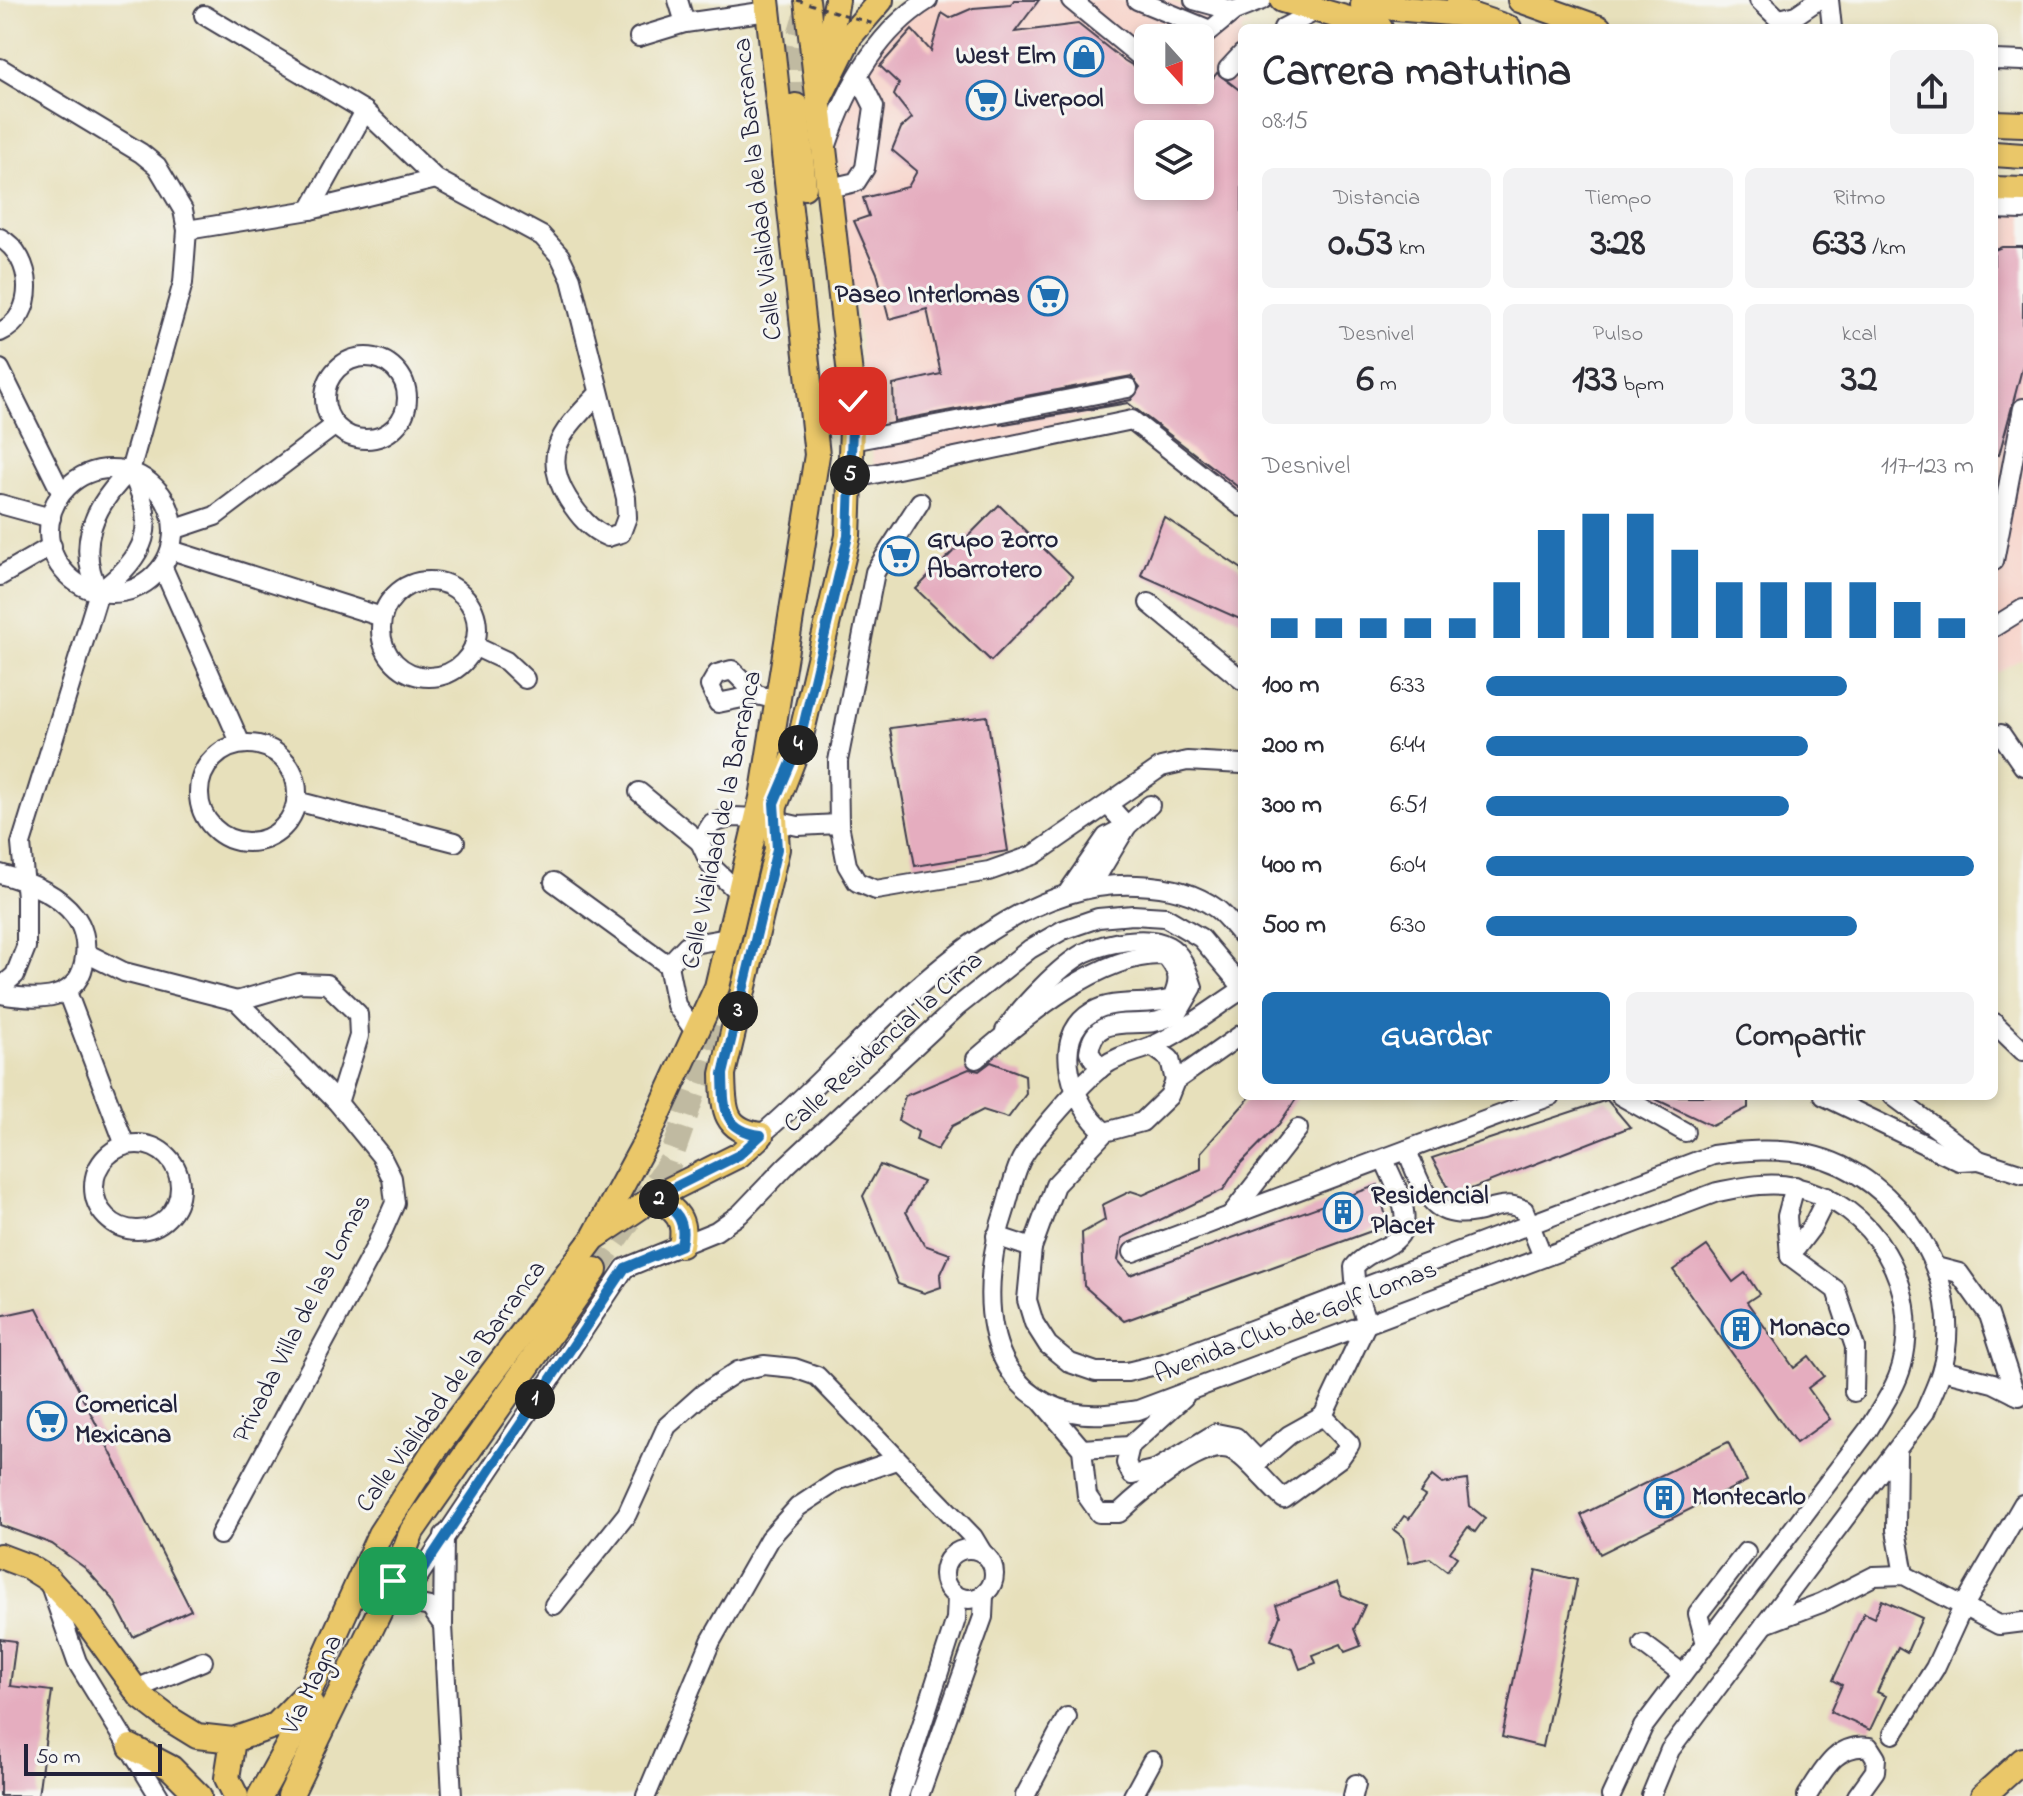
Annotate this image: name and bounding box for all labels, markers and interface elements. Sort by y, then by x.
north arrow [1134,24,1214,104]
map controls [1134,24,1214,200]
street label: Calle Vialidad de la Barranca [724,36,794,342]
shop icon: West Elm [1063,36,1105,78]
place label: West Elm [955,38,1056,76]
text: Carrera matutina [1262,41,1571,105]
button: share [1890,50,1974,134]
supermarket icon: Liverpool [965,79,1007,121]
place label: Liverpool [1014,81,1104,119]
text: 08:15 [1262,103,1308,141]
button: layers [1134,120,1214,200]
text: Distancia [1333,183,1420,215]
text: Tiempo [1585,183,1651,215]
text: Ritmo [1833,183,1885,215]
text: 0.53 [1328,215,1393,274]
text: 3:28 [1591,215,1645,274]
text: 6:33 [1813,215,1867,274]
text: km [1393,233,1425,265]
text: /km [1867,233,1906,265]
supermarket icon: Paseo Interlomas [1027,275,1069,317]
place label: Paseo Interlomas [835,277,1020,315]
text: Desnivel [1339,319,1414,351]
text: Pulso [1593,319,1643,351]
text: kcal [1842,319,1877,351]
text: 6 [1357,351,1374,410]
text: 133 [1572,351,1618,410]
text: 32 [1841,351,1878,410]
pin [819,367,887,435]
text: m [1374,369,1397,401]
text: bpm [1618,369,1664,401]
icon: check [831,379,875,423]
text: Desnivel [1262,448,1350,486]
text: 117–123 m [1881,448,1974,486]
pin: 5 [830,455,870,495]
text: 5 [844,459,856,491]
place label: Grupo Zorro Abarrotero [927,522,1058,590]
supermarket icon: Grupo Zorro Abarrotero [878,535,920,577]
street label: Calle Vialidad de la Barranca [673,667,773,973]
text: 100 m [1262,667,1319,705]
text: 6:33 [1390,667,1425,705]
pin: 4 [778,725,818,765]
text: 200 m [1262,727,1324,765]
text: 6:44 [1390,727,1425,765]
text: 4 [793,729,803,761]
text: 300 m [1262,787,1322,825]
text: 6:51 [1390,787,1427,825]
text: 400 m [1262,847,1322,885]
text: 6:04 [1390,847,1426,885]
text: 500 m [1262,907,1326,945]
text: 6:30 [1390,907,1426,945]
street label: Calle Residencial la Cima [776,943,992,1143]
pin: 3 [718,991,758,1031]
button: Guardar [1262,992,1610,1084]
button: Compartir [1626,992,1974,1084]
text: 3 [733,995,743,1027]
place label: Residencial Placet [1371,1178,1489,1246]
pin: 2 [639,1179,679,1219]
text: 2 [654,1183,664,1215]
street label: Privada Villa de las Lomas [224,1188,382,1450]
building icon: Residencial Placet [1322,1191,1364,1233]
street label: Avenida Club de Golf Lomas [1149,1251,1443,1395]
street label: Calle Vialidad de la Barranca [347,1253,557,1521]
building icon: Monaco [1720,1308,1762,1350]
place label: Monaco [1769,1310,1850,1348]
pin: 1 [515,1379,555,1419]
text: 1 [532,1383,539,1415]
place label: Comerical Mexicana [75,1387,177,1455]
supermarket icon: Comerical Mexicana [26,1400,68,1442]
building icon: Montecarlo [1643,1477,1685,1519]
place label: Montecarlo [1692,1479,1806,1517]
pin [359,1547,427,1615]
icon: arrive [371,1559,415,1603]
street label: Vía Magna [272,1629,354,1742]
scale bar [24,1740,162,1776]
text: 50 m [36,1742,81,1774]

